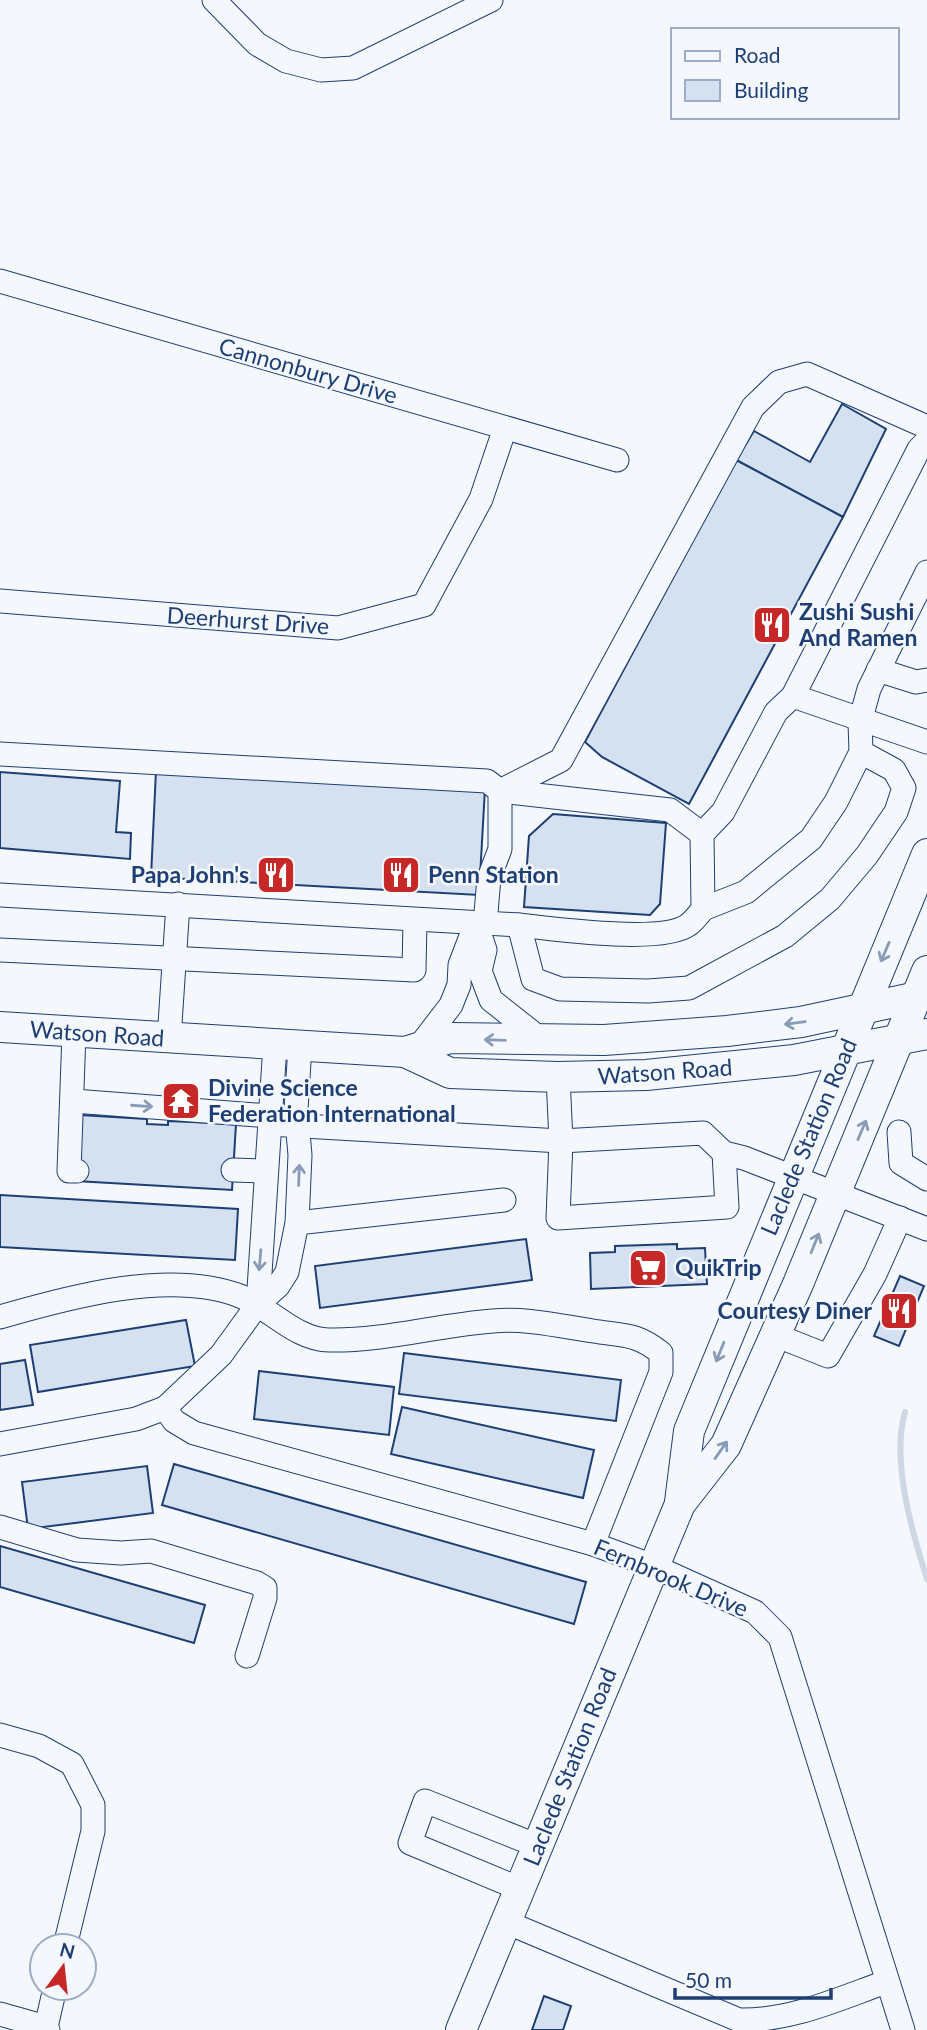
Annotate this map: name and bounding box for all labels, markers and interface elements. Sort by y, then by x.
legend [671,28,899,119]
text: Road [734,42,781,67]
text: Building [734,77,809,102]
street label: Cannonbury Drive [216,331,401,409]
place label: Zushi Sushi And Ramen [798,597,917,651]
street label: Deerhurst Drive [166,600,330,640]
restaurant icon: Zushi Sushi And Ramen [751,604,793,646]
restaurant icon: Papa John's [255,854,297,896]
restaurant icon: Penn Station [380,854,422,896]
place label: Papa John's [131,860,249,888]
place label: Penn Station [428,860,559,888]
one-way arrow [878,941,891,963]
street label: Watson Road [29,1014,165,1052]
one-way arrow [784,1016,807,1029]
one-way arrow [484,1033,507,1047]
street label: Laclede Station Road [754,1034,862,1239]
street label: Watson Road [597,1052,733,1090]
place label: Divine Science Federation International [208,1073,456,1127]
temple icon: Divine Science Federation International [160,1080,202,1122]
one-way arrow [130,1100,152,1113]
one-way arrow [856,1120,869,1141]
one-way arrow [293,1164,306,1187]
one-way arrow [809,1233,822,1254]
supermarket icon: QuikTrip [627,1247,669,1289]
one-way arrow [253,1248,266,1270]
place label: QuikTrip [675,1253,762,1281]
restaurant icon: Courtesy Diner [878,1290,920,1332]
place label: Courtesy Diner [718,1296,872,1324]
one-way arrow [713,1341,726,1363]
one-way arrow [714,1441,728,1460]
street label: Fernbrook Drive [590,1532,753,1622]
street label: Laclede Station Road [517,1663,622,1870]
north arrow [28,1932,98,2002]
text: N [57,1937,78,1963]
scale bar [675,1956,831,2000]
text: 50 m [685,1967,732,1992]

